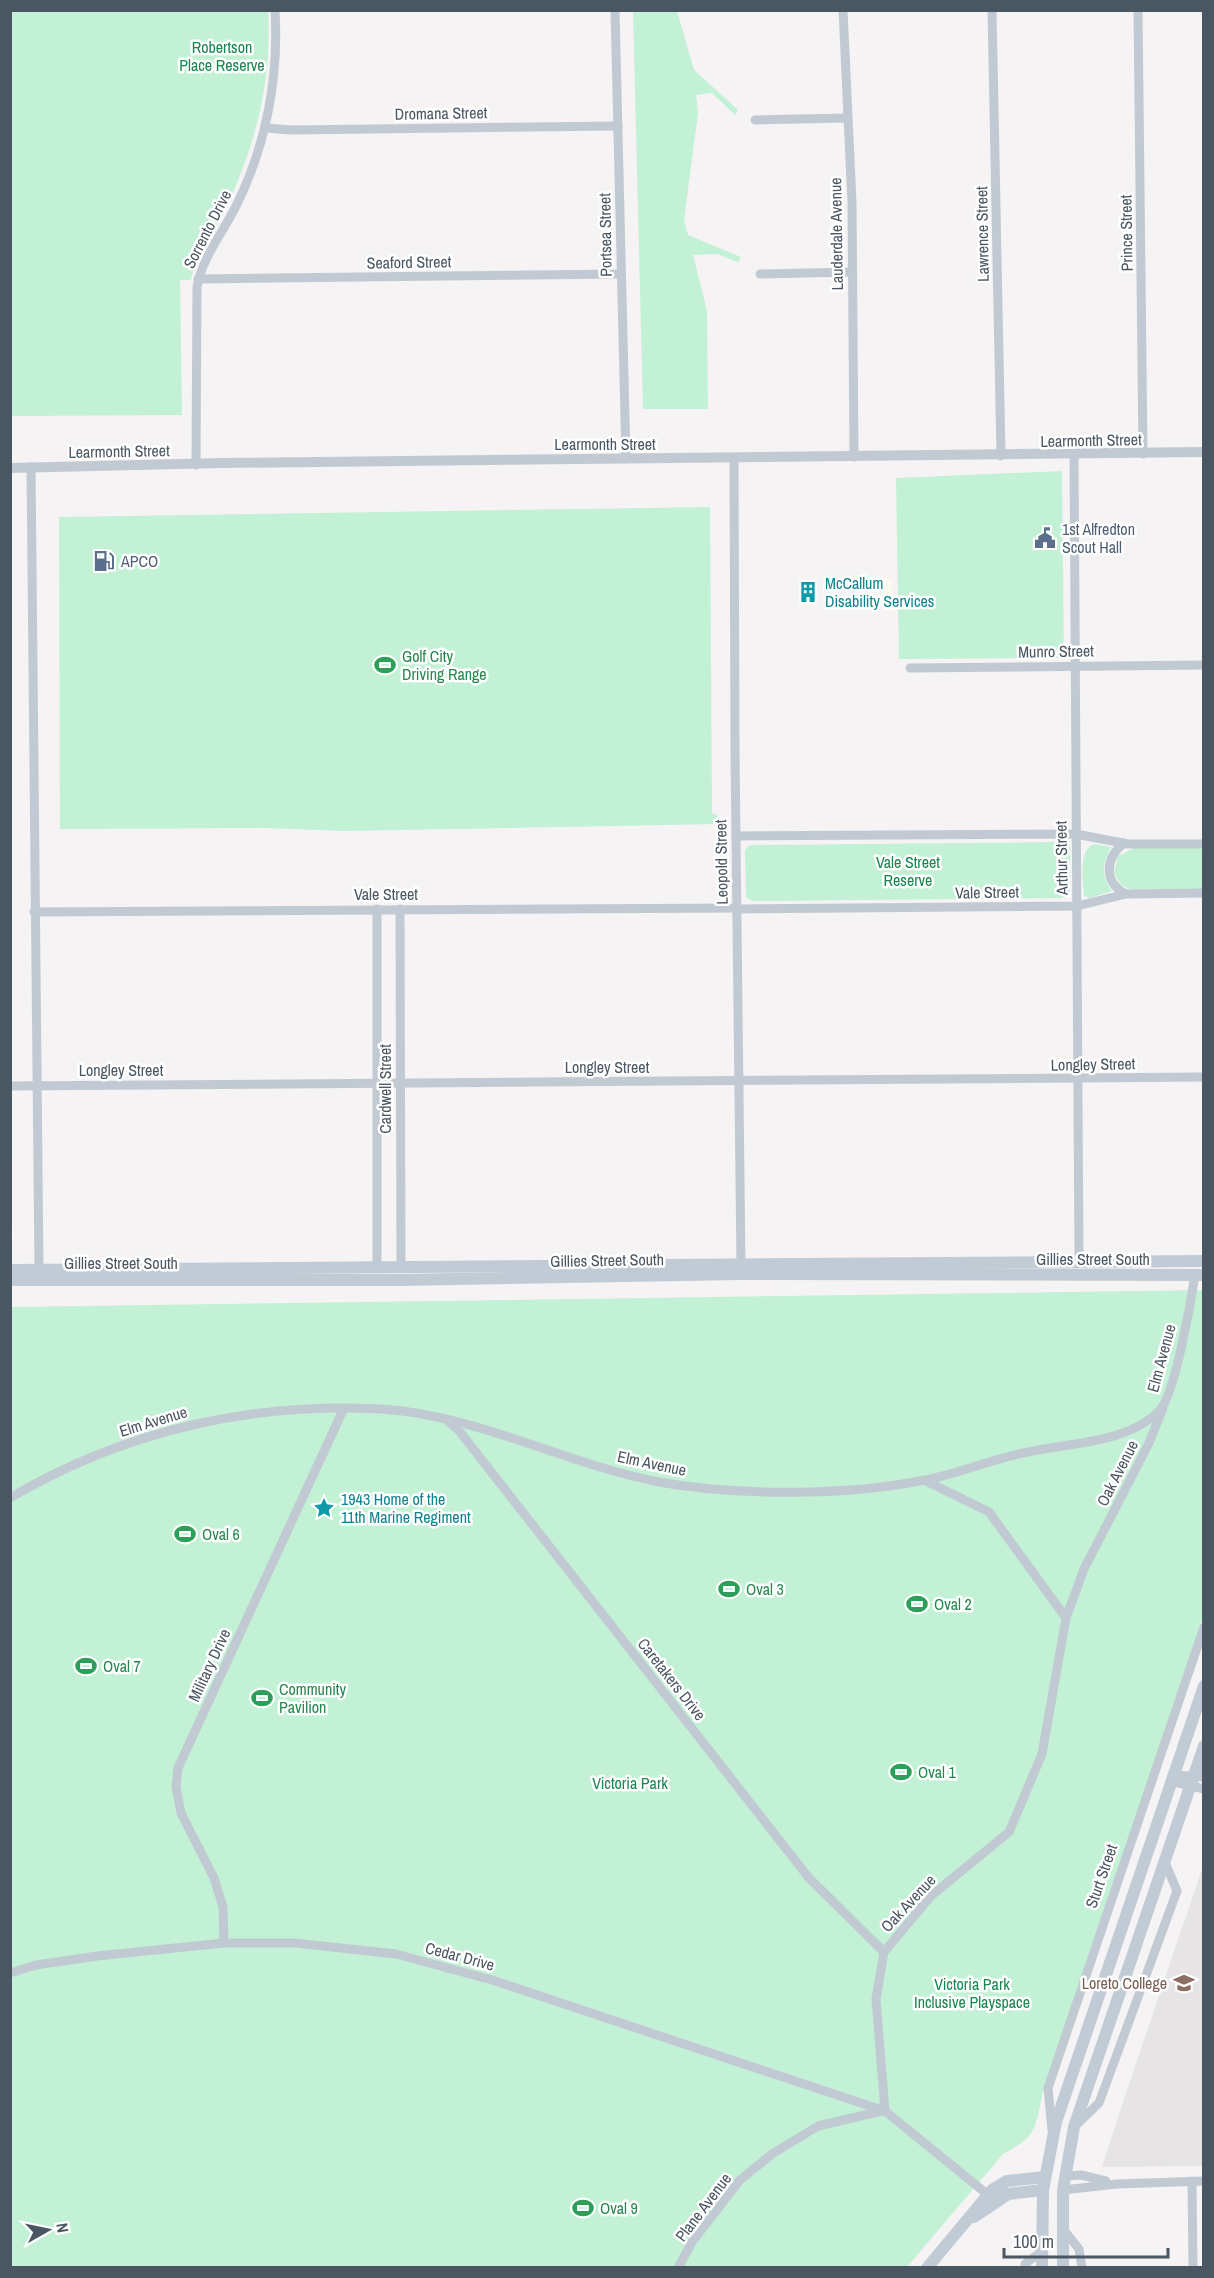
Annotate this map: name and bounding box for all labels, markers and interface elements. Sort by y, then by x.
park label: Robertson Place Reserve [179,36,265,76]
street label: Dromana Street [395,101,488,125]
street label: Lauderdale Avenue [824,177,848,291]
street label: Sorrento Drive [178,186,236,272]
street label: Lawrence Street [970,186,994,282]
street label: Portsea Street [593,193,617,277]
street label: Prince Street [1114,194,1138,271]
street label: Seaford Street [367,250,452,274]
street label: Learmonth Street [1040,428,1142,452]
street label: Learmonth Street [554,433,656,455]
street label: Learmonth Street [68,439,170,463]
place label: 1st Alfredton Scout Hall [1062,518,1135,558]
public building icon: 1st Alfredton Scout Hall [1033,526,1057,550]
fuel station icon: APCO [92,549,116,573]
place label: APCO [120,550,158,572]
place label: McCallum Disability Services [825,572,934,612]
building icon: McCallum Disability Services [796,580,820,604]
street label: Munro Street [1018,639,1094,663]
place label: Golf City Driving Range [402,645,487,685]
sports icon: Golf City Driving Range [373,653,397,677]
street label: Leopold Street [709,819,733,905]
street label: Arthur Street [1049,820,1073,896]
park label: Vale Street Reserve [876,851,940,891]
street label: Vale Street [955,880,1020,904]
street label: Vale Street [354,883,418,905]
street label: Cardwell Street [374,1044,396,1134]
street label: Longley Street [1051,1052,1136,1076]
street label: Longley Street [565,1056,650,1078]
street label: Longley Street [79,1059,164,1081]
street label: Gillies Street South [550,1248,664,1272]
street label: Gillies Street South [1036,1248,1150,1270]
street label: Gillies Street South [64,1252,178,1274]
street label: Elm Avenue [1141,1321,1181,1395]
street label: Elm Avenue [116,1400,190,1442]
street label: Oak Avenue [1091,1436,1143,1510]
street label: Elm Avenue [616,1445,688,1481]
place label: 1943 Home of the 11th Marine Regiment [341,1488,471,1528]
place icon: 1943 Home of the 11th Marine Regiment [312,1496,336,1520]
sports icon: Oval 6 [173,1522,197,1546]
place label: Oval 6 [202,1523,240,1545]
sports icon: Oval 3 [717,1577,741,1601]
place label: Oval 3 [746,1578,784,1600]
sports icon: Oval 2 [905,1592,929,1616]
place label: Oval 2 [934,1593,972,1615]
street label: Military Drive [183,1625,235,1705]
street label: Caretakers Drive [633,1633,711,1725]
sports icon: Oval 7 [74,1654,98,1678]
place label: Oval 7 [103,1655,141,1677]
place label: Community Pavilion [279,1678,347,1718]
sports icon: Community Pavilion [250,1686,274,1710]
sports icon: Oval 1 [889,1760,913,1784]
place label: Oval 1 [918,1761,957,1783]
park label: Victoria Park [592,1772,668,1794]
street label: Sturt Street [1080,1841,1122,1911]
street label: Oak Avenue [876,1869,940,1937]
street label: Cedar Drive [423,1936,497,1976]
school or university icon: Loreto College [1172,1971,1196,1995]
place label: Loreto College [1082,1972,1167,1994]
park label: Victoria Park Inclusive Playspace [914,1973,1030,2013]
street label: Plane Avenue [670,2168,736,2246]
sports icon: Oval 9 [571,2196,595,2220]
place label: Oval 9 [600,2197,638,2219]
north arrow [18,2200,78,2260]
text: N [51,2221,74,2234]
scale bar [1004,2221,1168,2259]
text: 100 m [1013,2229,1054,2254]

